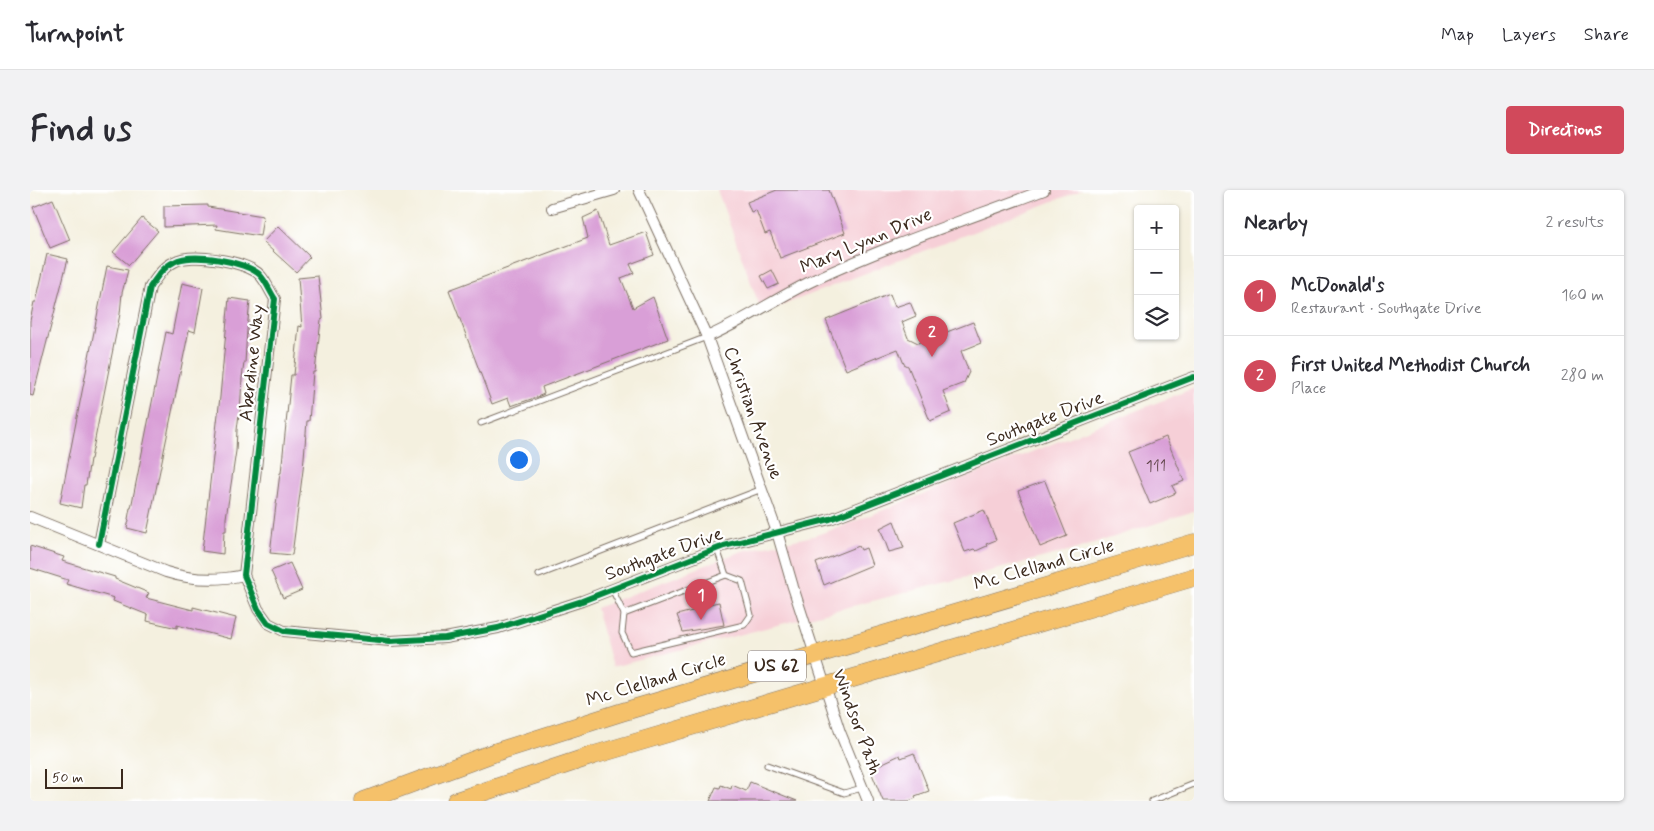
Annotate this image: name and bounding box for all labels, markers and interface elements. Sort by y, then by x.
text: Turnpoint [25,19,125,50]
text: Map [1441,23,1474,47]
text: Layers [1502,23,1556,47]
text: Share [1584,23,1629,47]
button: Directions [1506,106,1624,154]
text: Find us [30,107,132,153]
street label: Mary Lynn Drive [796,202,936,280]
map controls [1134,205,1179,340]
button: + [1134,205,1179,250]
text: Nearby [1244,209,1308,237]
text: 2 results [1546,212,1604,233]
button: − [1134,250,1179,295]
text: McDonald's [1291,273,1384,298]
text: 1 [1256,285,1264,306]
text: 160 m [1561,285,1604,306]
button: layers [1134,295,1179,340]
text: Restaurant · Southgate Drive [1291,298,1482,319]
street label: Aberdine Way [233,303,271,423]
pin: 2 [916,316,948,357]
street label: Christian Avenue [717,343,789,483]
text: First United Methodist Church [1291,353,1530,378]
text: 2 [1256,365,1264,386]
text: 280 m [1561,365,1604,386]
text: Place [1291,378,1326,399]
street label: Southgate Drive [983,385,1108,454]
your location [506,447,532,473]
house number: 111 [1146,456,1166,477]
street label: Southgate Drive [602,521,727,588]
street label: Mc Clelland Circle [971,533,1117,597]
pin: 1 [685,579,717,620]
street label: Mc Clelland Circle [583,647,729,713]
road number: US 62 [748,651,806,682]
street label: Windsor Path [826,666,888,778]
scale bar [45,766,122,789]
text: 50 m [52,769,83,787]

